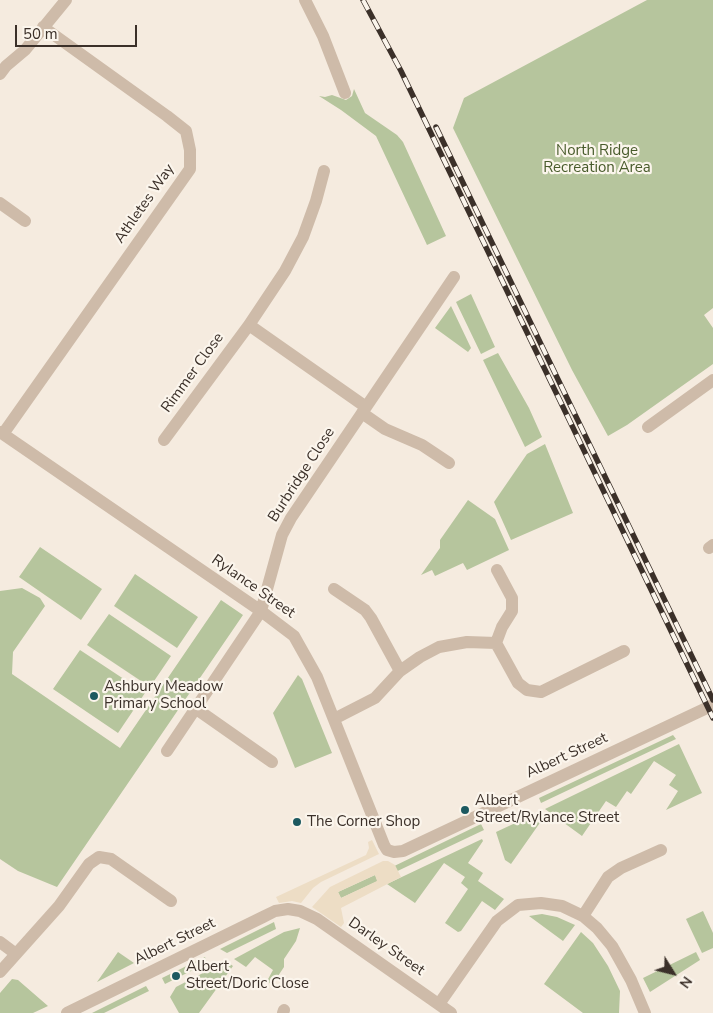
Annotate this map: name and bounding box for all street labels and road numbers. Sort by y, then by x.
street label: Athletes Way [111,161,179,247]
street label: Rimmer Close [158,330,228,416]
street label: Burbridge Close [265,424,339,526]
street label: Rylance Street [208,551,298,623]
street label: Albert Street [523,729,611,783]
street label: Darley Street [344,914,428,980]
street label: Albert Street [132,915,218,969]

